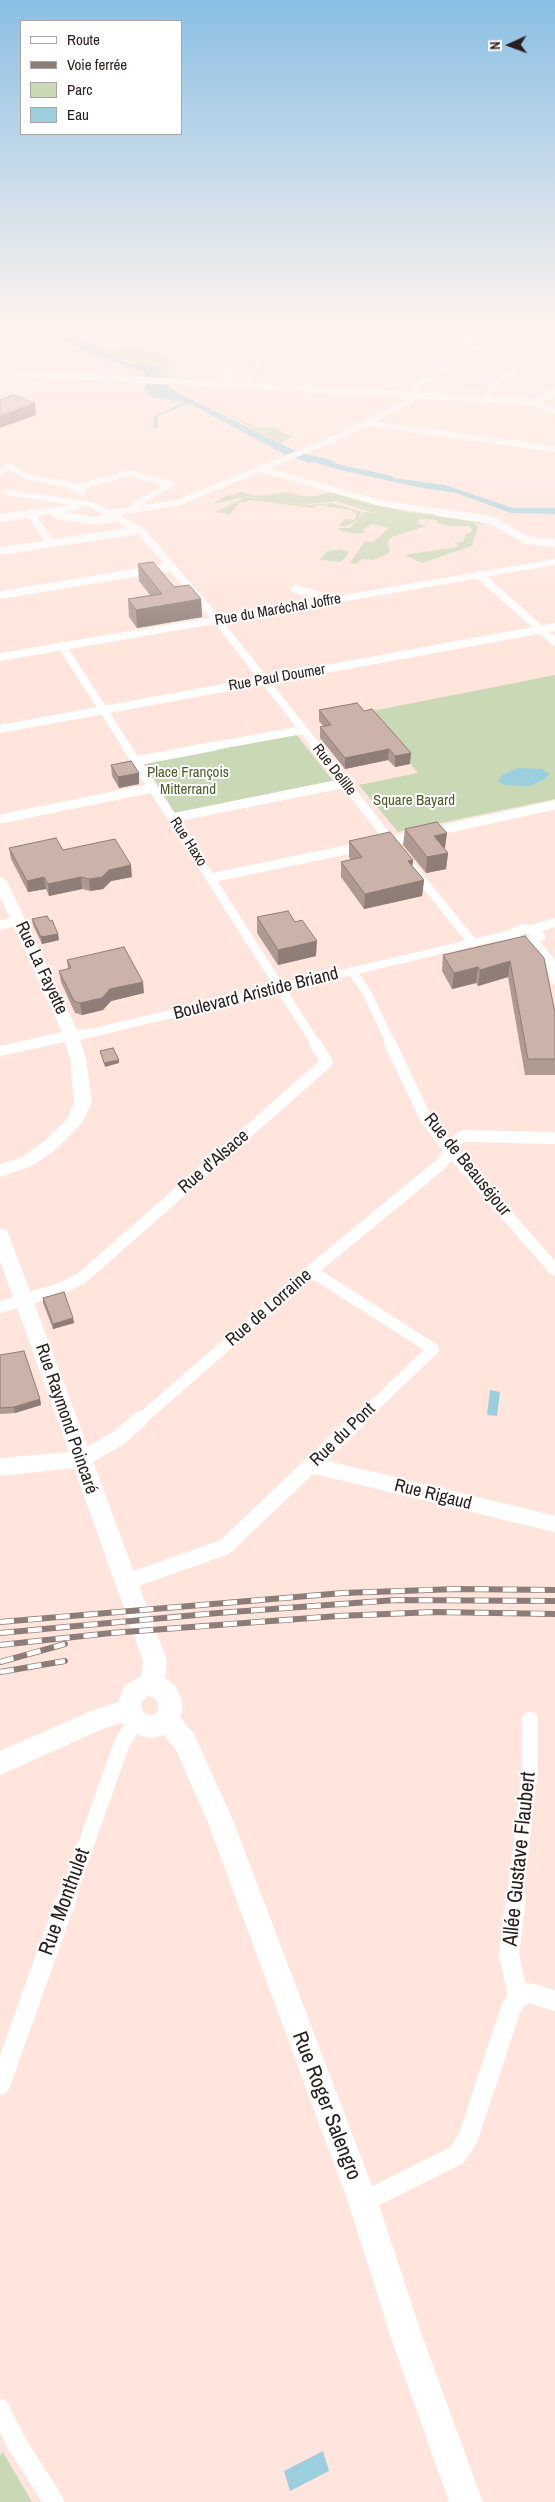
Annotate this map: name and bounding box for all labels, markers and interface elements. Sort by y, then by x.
legend [20,20,182,135]
north arrow [485,20,535,70]
text: Route [67,29,100,50]
text: N [486,41,504,50]
text: Voie ferrée [67,54,127,75]
text: Parc [67,79,92,100]
text: Eau [67,104,89,125]
street label: Rue du Maréchal Joffre [214,590,342,630]
street label: Rue Paul Doumer [227,661,327,695]
street label: Rue Delille [308,741,360,799]
park label: Place François Mitterrand [147,764,229,799]
park label: Square Bayard [373,792,455,810]
street label: Rue Haxo [166,814,210,870]
street label: Rue La Fayette [10,918,72,1018]
street label: Boulevard Aristide Briand [171,963,341,1025]
street label: Rue de Beauséjour [419,1109,515,1221]
street label: Rue d'Alsace [174,1125,254,1199]
street label: Rue de Lorraine [222,1265,316,1351]
street label: Rue Raymond Poincaré [30,1341,102,1497]
street label: Rue du Pont [306,1399,380,1471]
street label: Rue Rigaud [392,1475,474,1515]
street label: Allée Gustave Flaubert [498,1771,542,1947]
street label: Rue Monthulet [34,1845,96,1959]
street label: Rue Roger Salengro [286,2028,366,2184]

